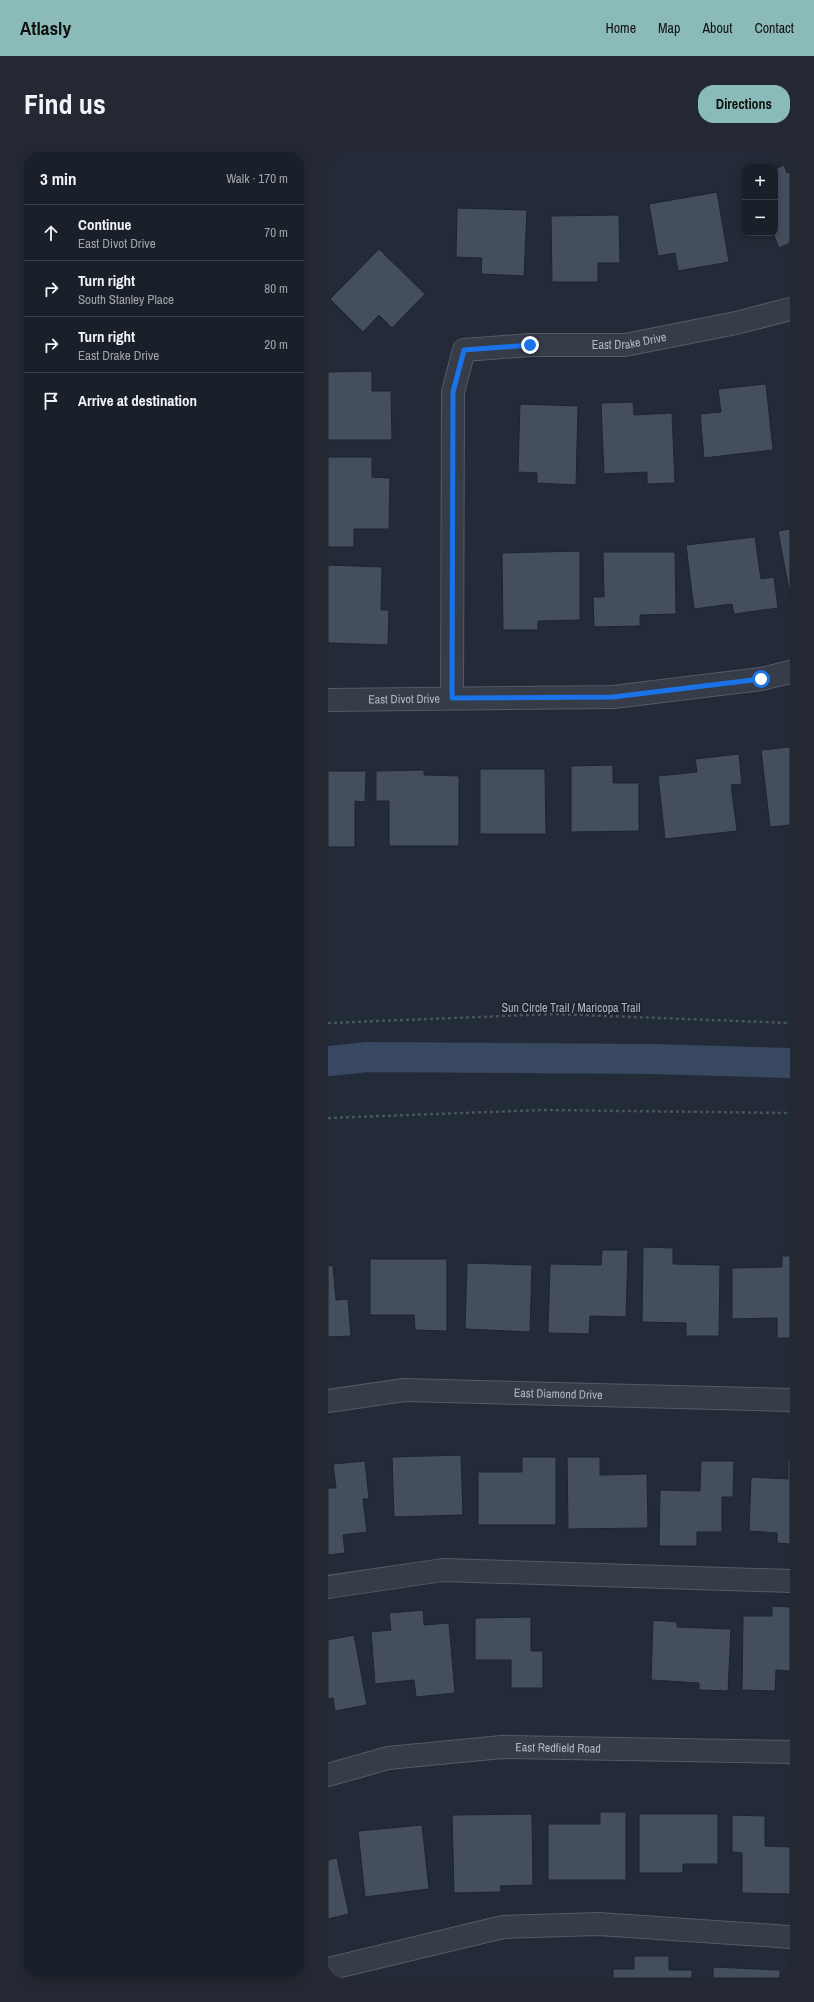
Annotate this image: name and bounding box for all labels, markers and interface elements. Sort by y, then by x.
text: Atlasly [20,15,71,41]
text: Home [605,19,636,37]
text: Map [658,19,680,37]
text: About [702,19,732,37]
text: Contact [754,19,794,37]
text: Find us [24,85,106,123]
button: Directions [698,85,790,123]
map controls [742,164,778,236]
button: + [742,164,778,200]
text: 3 min [40,167,76,190]
text: Walk · 170 m [226,170,288,187]
button: − [742,200,778,236]
text: Continue [78,214,131,235]
icon: ahead [40,222,62,244]
text: 70 m [264,224,288,241]
text: East Divot Drive [78,235,156,252]
text: Turn right [78,270,135,291]
icon: right [40,278,62,300]
text: 80 m [264,280,288,297]
text: South Stanley Place [78,291,174,308]
text: Turn right [78,326,135,347]
street label: East Drake Drive [592,329,668,353]
icon: right [40,334,62,356]
text: 20 m [264,336,288,353]
route end [521,336,539,354]
text: East Drake Drive [78,347,159,364]
icon: arrive [40,390,62,412]
text: Arrive at destination [78,390,197,411]
route start [752,670,770,688]
street label: East Divot Drive [368,691,440,708]
street label: Sun Circle Trail / Maricopa Trail [502,1000,640,1016]
street label: East Diamond Drive [514,1385,603,1403]
street label: East Redfield Road [515,1739,601,1757]

